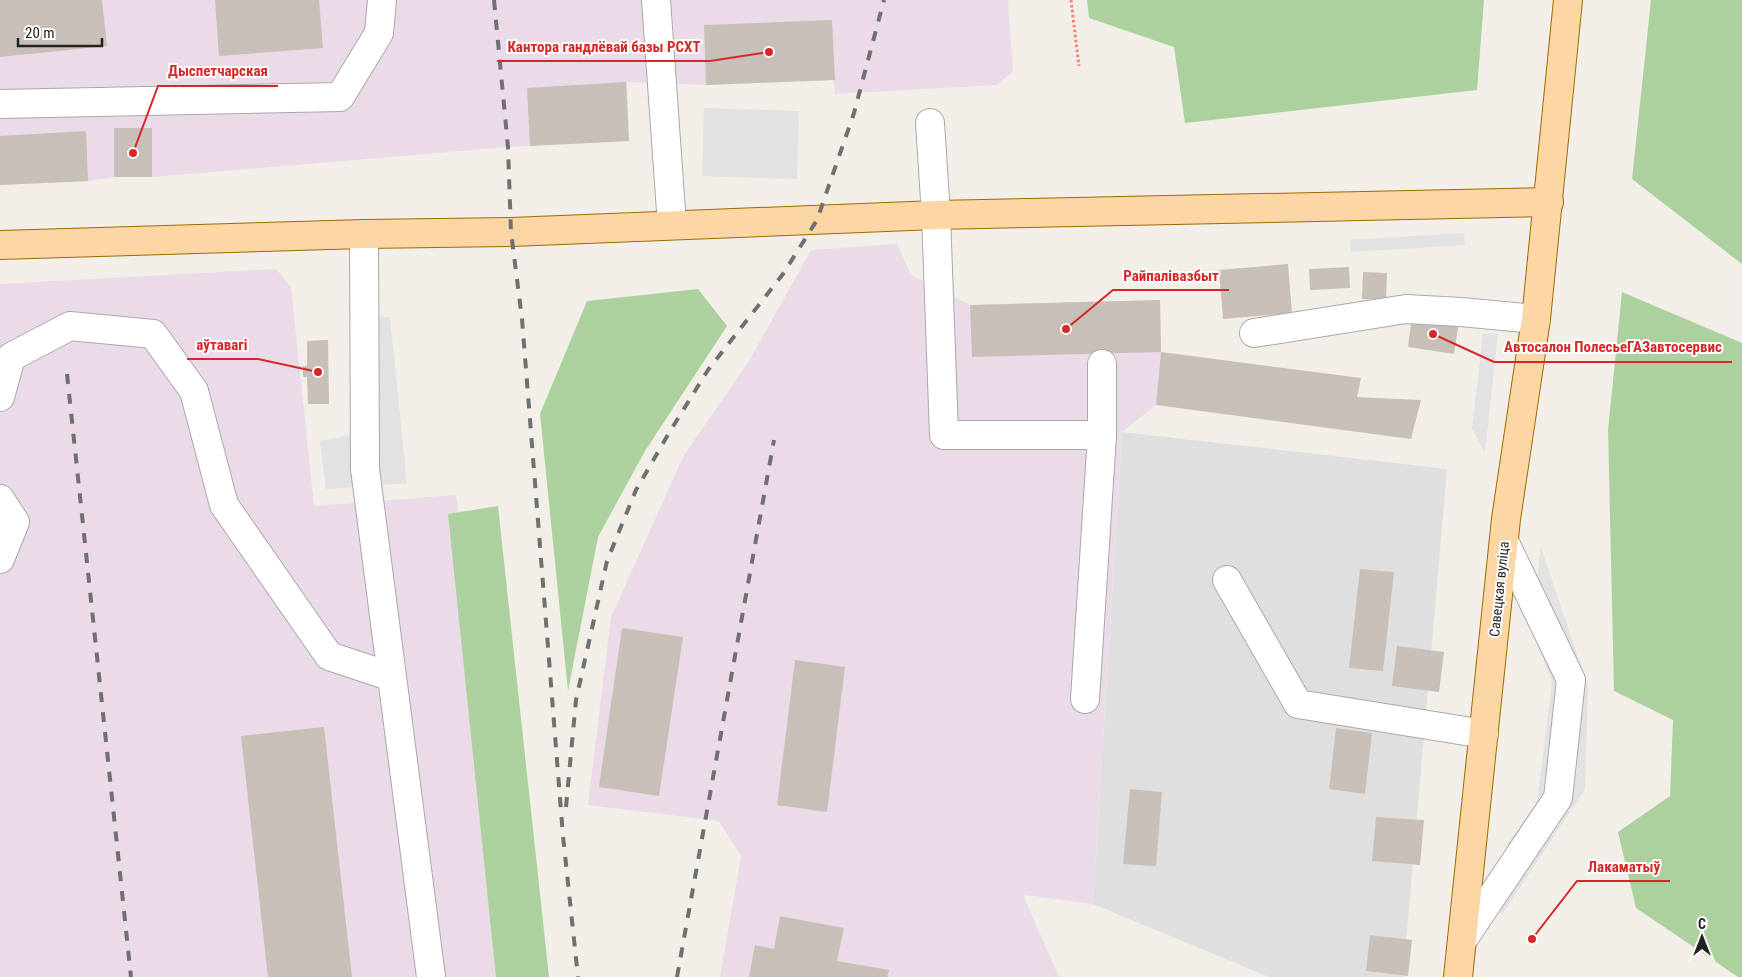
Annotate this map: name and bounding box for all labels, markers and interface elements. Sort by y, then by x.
scale bar [18,15,101,47]
text: 20 m [25,24,55,42]
callout: Кантора гандлёвай базы РСХТ [497,31,710,61]
text: Кантора гандлёвай базы РСХТ [507,38,701,56]
callout: Дыспетчарская [158,56,278,86]
text: Дыспетчарская [168,62,268,80]
callout: Райпалівазбыт [1113,260,1229,290]
text: Райпалівазбыт [1123,267,1219,285]
callout: аўтавагі [187,329,258,359]
callout: Автосалон ПолесьеГАЗавтосервис [1494,332,1732,362]
text: аўтавагі [196,336,248,354]
text: Автосалон ПолесьеГАЗавтосервис [1504,338,1722,356]
street label: Савецкая вуліца [1486,540,1512,638]
callout: Лакаматыў [1577,851,1670,881]
text: Лакаматыў [1588,858,1660,876]
north arrow [1677,912,1727,962]
text: С [1698,916,1706,932]

